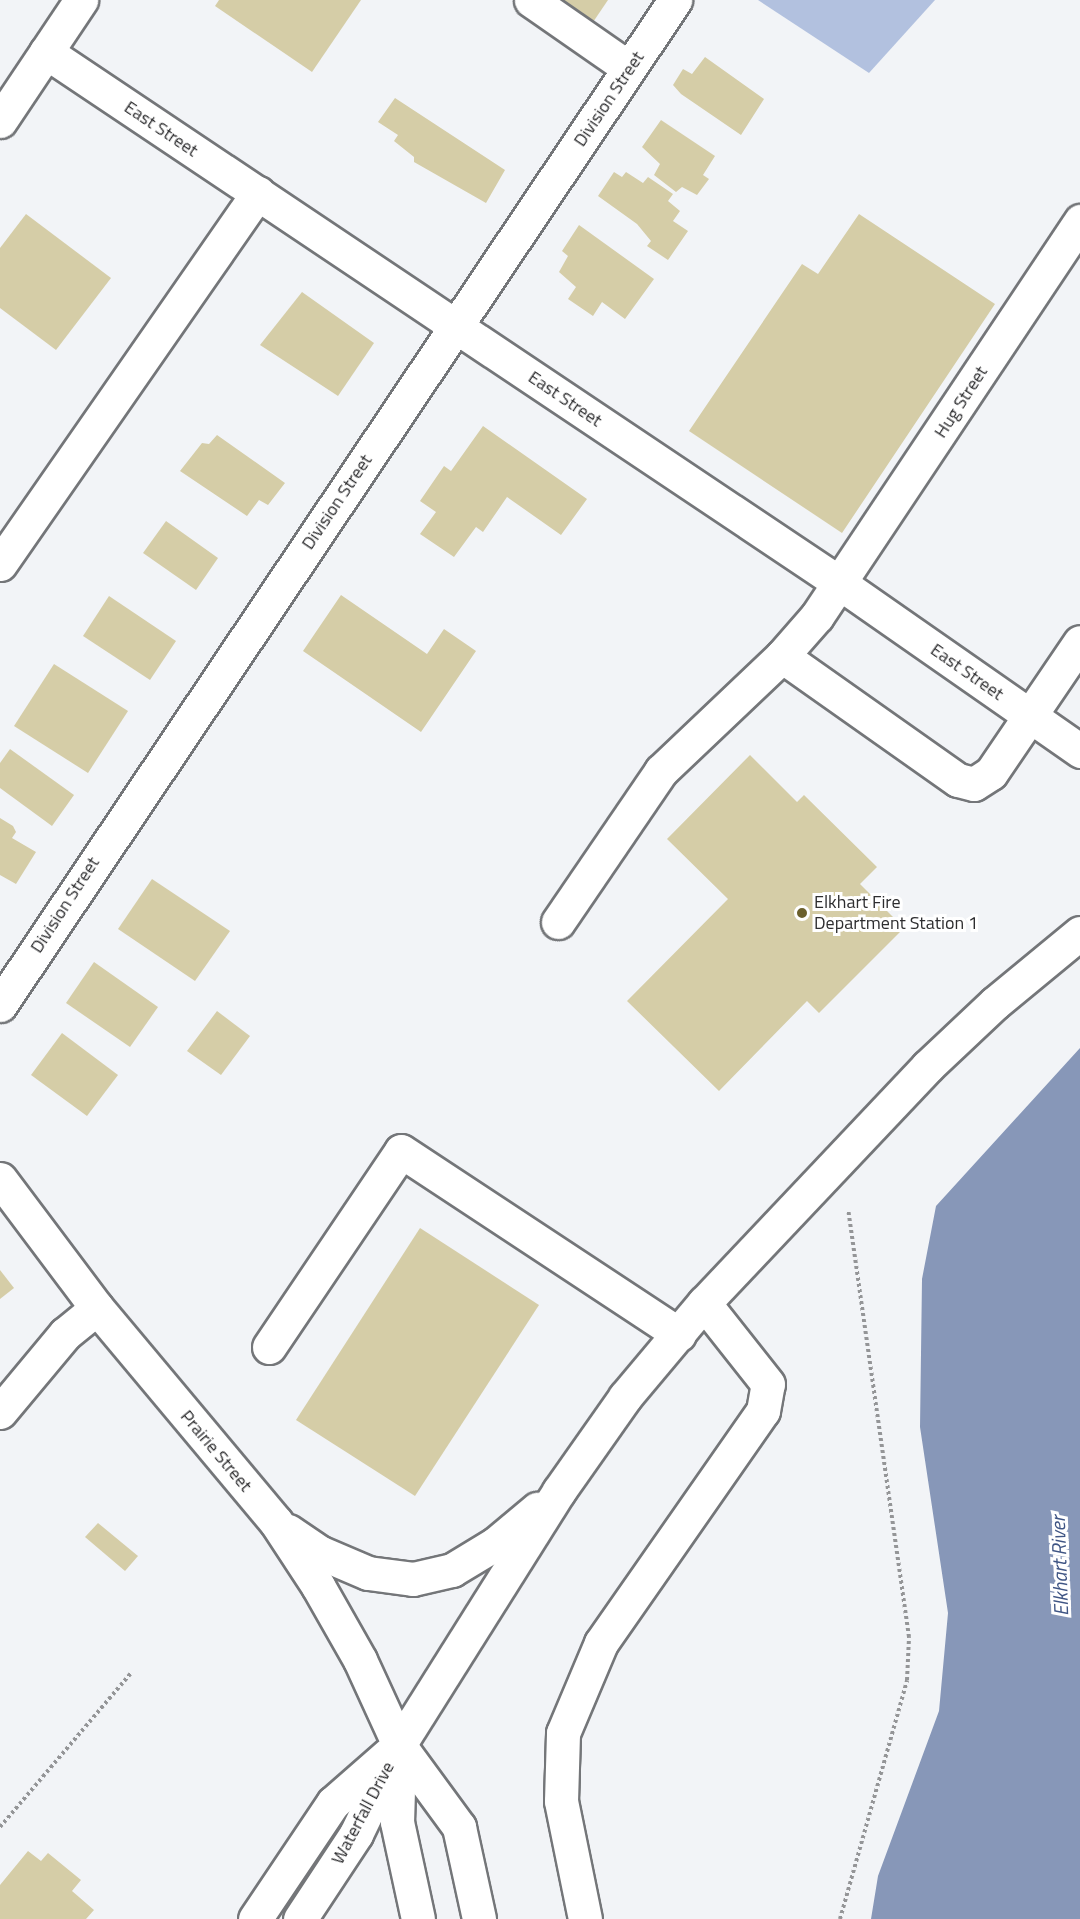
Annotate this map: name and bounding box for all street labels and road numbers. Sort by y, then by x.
street label: Division Street [569,47,649,151]
street label: East Street [120,97,202,161]
street label: Hug Street [930,362,992,442]
street label: East Street [524,367,606,431]
street label: Division Street [297,450,377,554]
street label: East Street [926,639,1008,705]
street label: Division Street [26,853,104,957]
street label: Prairie Street [176,1406,256,1496]
street label: Waterfall Drive [327,1758,399,1868]

